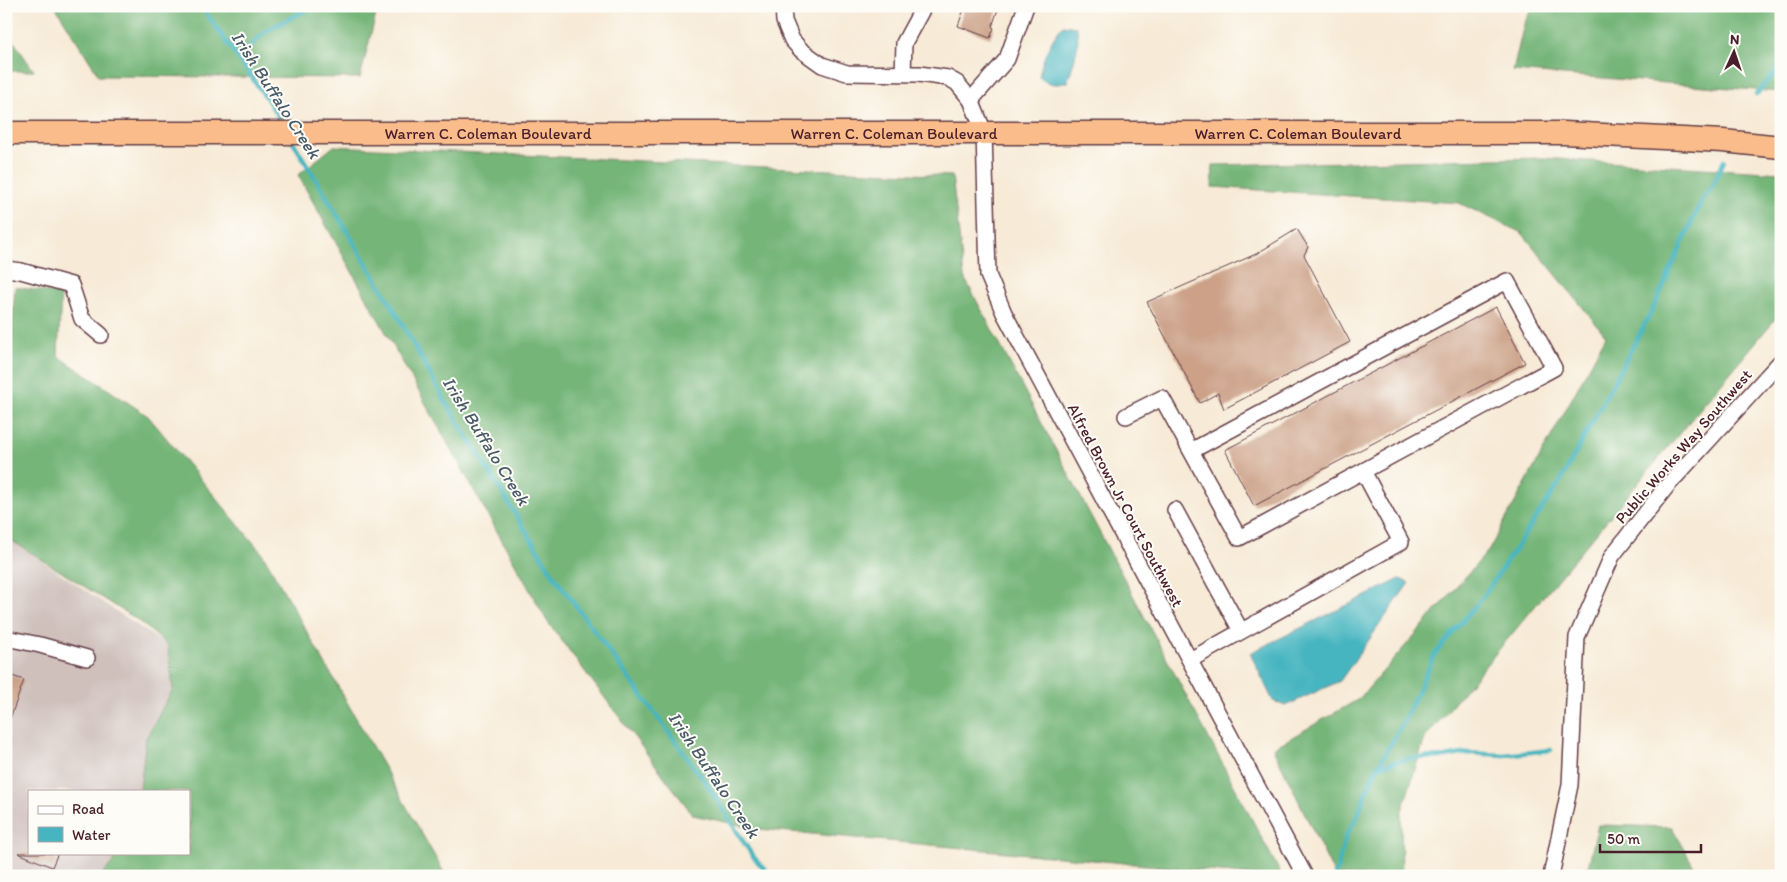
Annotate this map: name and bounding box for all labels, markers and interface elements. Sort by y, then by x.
water label: Irish Buffalo Creek [227,27,326,164]
north arrow [1710,28,1760,78]
text: N [1729,31,1740,48]
street label: Warren C. Coleman Boulevard [384,124,592,143]
street label: Warren C. Coleman Boulevard [790,124,998,143]
street label: Warren C. Coleman Boulevard [1194,124,1402,143]
street label: Public Works Way Southwest [1611,365,1756,527]
water label: Irish Buffalo Creek [438,373,535,511]
street label: Alfred Brown Jr Court Southwest [1064,400,1187,610]
water label: Irish Buffalo Creek [664,708,765,844]
legend [28,790,190,854]
text: Road [72,800,105,818]
scale bar [1600,822,1701,854]
text: Water [72,826,111,844]
text: 50 m [1607,830,1640,848]

